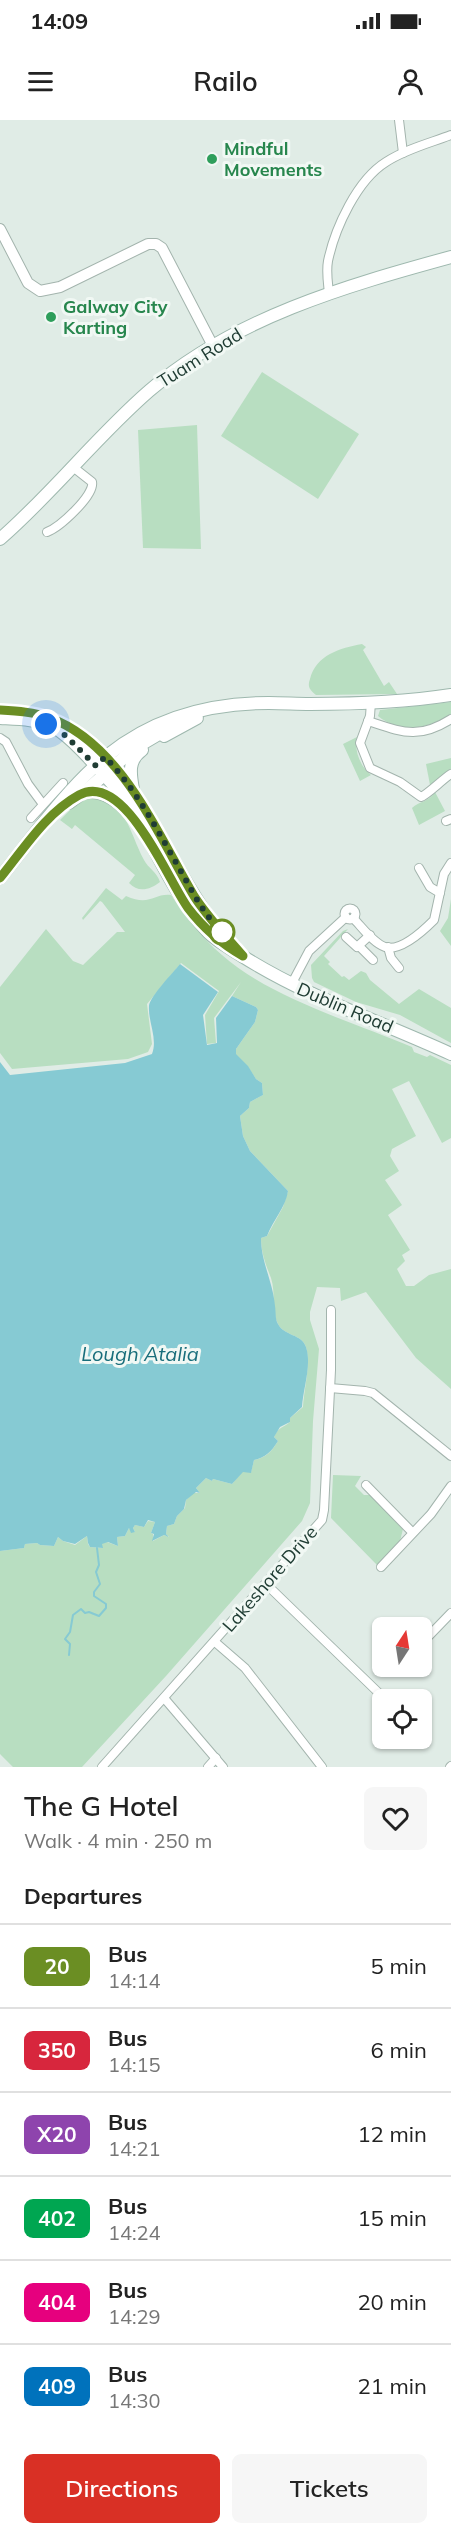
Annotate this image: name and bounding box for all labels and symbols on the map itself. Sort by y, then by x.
place label: Mindful Movements [224,137,322,181]
marker: Mindful Movements [205,152,219,166]
place label: Galway City Karting [63,295,168,339]
marker: Galway City Karting [44,310,58,324]
street label: Tuam Road [153,323,246,393]
your location [31,709,61,739]
unlabelled marker [209,919,235,945]
street label: Dublin Road [293,977,397,1038]
water label: Lough Atalia [81,1341,199,1366]
street label: Lakeshore Drive [217,1521,322,1637]
north arrow [372,1617,432,1677]

